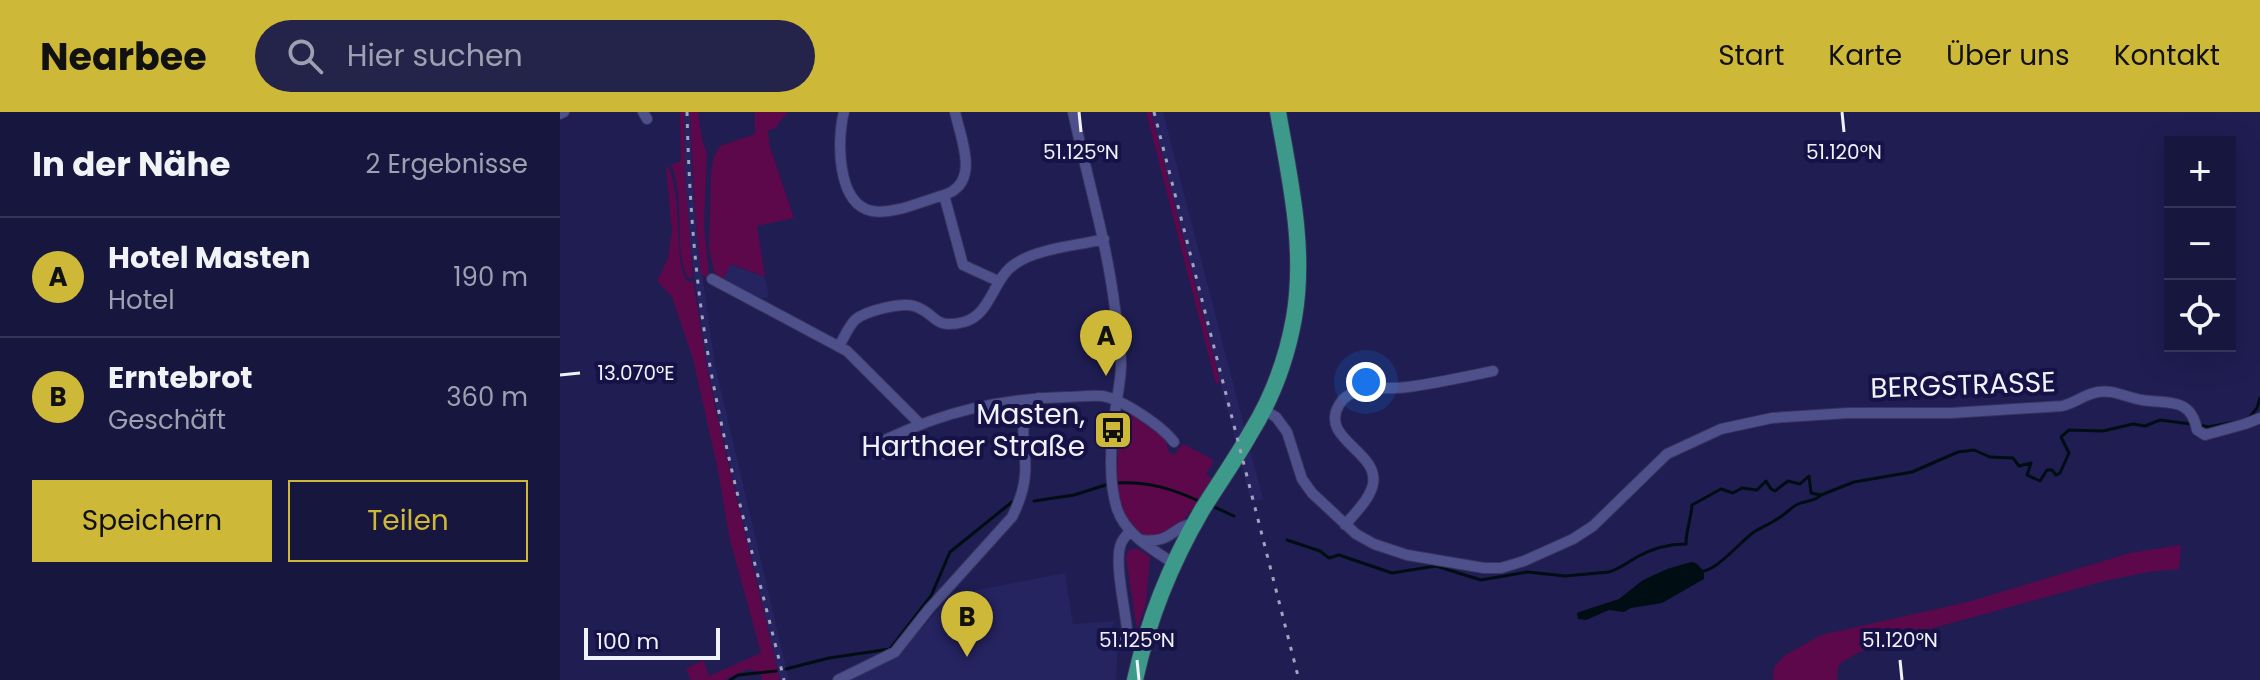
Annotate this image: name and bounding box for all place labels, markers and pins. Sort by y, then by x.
pin: A [1080,310,1132,376]
place label: Masten, Harthaer Straße [862,395,1085,466]
bus stop icon: Masten, Harthaer Straße [1092,409,1134,451]
pin: B [941,591,993,657]

